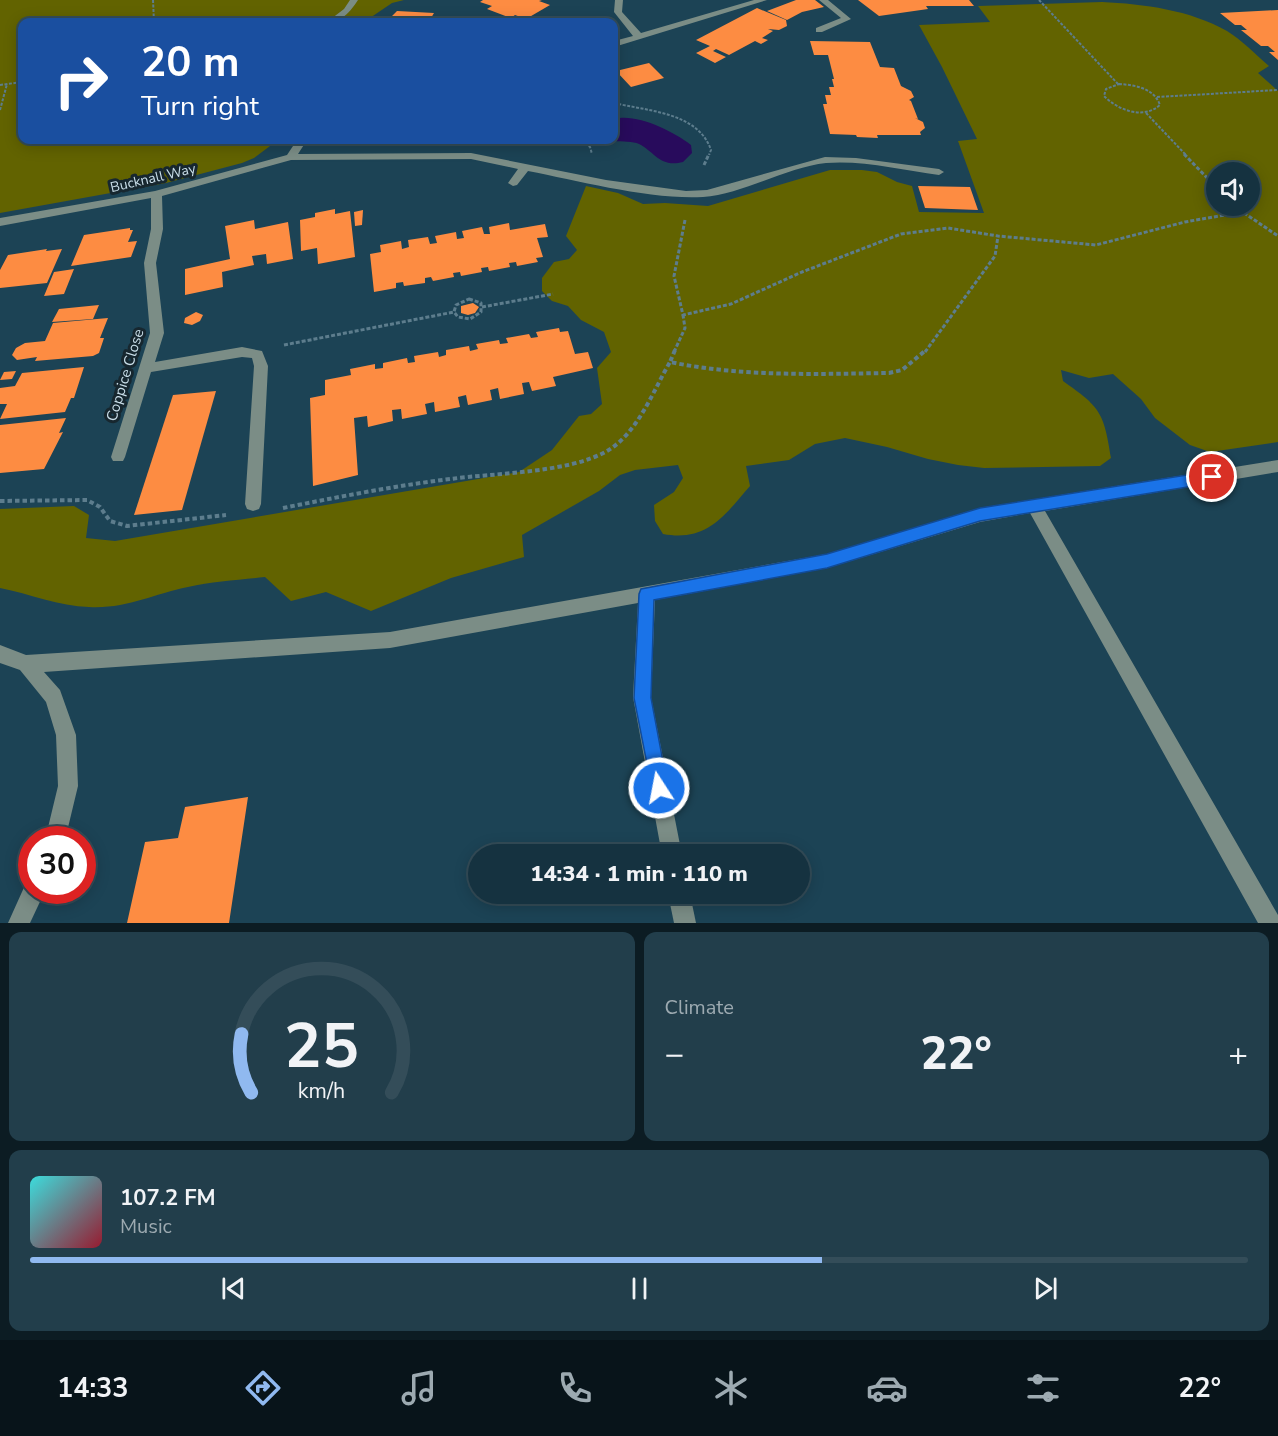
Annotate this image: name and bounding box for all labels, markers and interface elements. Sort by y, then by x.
text: 20 m [141,34,240,91]
icon: right [42,42,120,120]
text: Turn right [141,88,259,125]
street label: Bucknall Way [108,159,198,197]
map controls [1206,162,1260,216]
button: sound [1206,162,1260,216]
street label: Coppice Close [101,326,149,424]
pin [1186,451,1237,502]
icon: arrive [1195,460,1228,493]
position arrow [627,756,691,820]
speed limit sign: 30 [18,826,96,904]
text: 14:34 · 1 min · 110 m [530,859,748,889]
text: Climate [665,994,734,1021]
text: 25 [284,1004,359,1089]
text: 22° [921,1024,992,1085]
text: − [665,1032,684,1077]
text: + [1228,1032,1248,1077]
text: km/h [298,1077,345,1107]
text: 107.2 FM [120,1183,216,1213]
text: Music [120,1213,172,1240]
icon: previous [217,1272,250,1305]
icon: pause [623,1272,656,1305]
icon: next [1029,1272,1062,1305]
icon: directions [242,1367,284,1409]
icon: music [398,1367,440,1409]
icon: phone [554,1367,596,1409]
icon: climate [710,1367,752,1409]
icon: car [866,1367,908,1409]
icon: filters [1022,1367,1064,1409]
text: 14:33 [57,1370,128,1407]
text: 22° [1178,1370,1221,1407]

